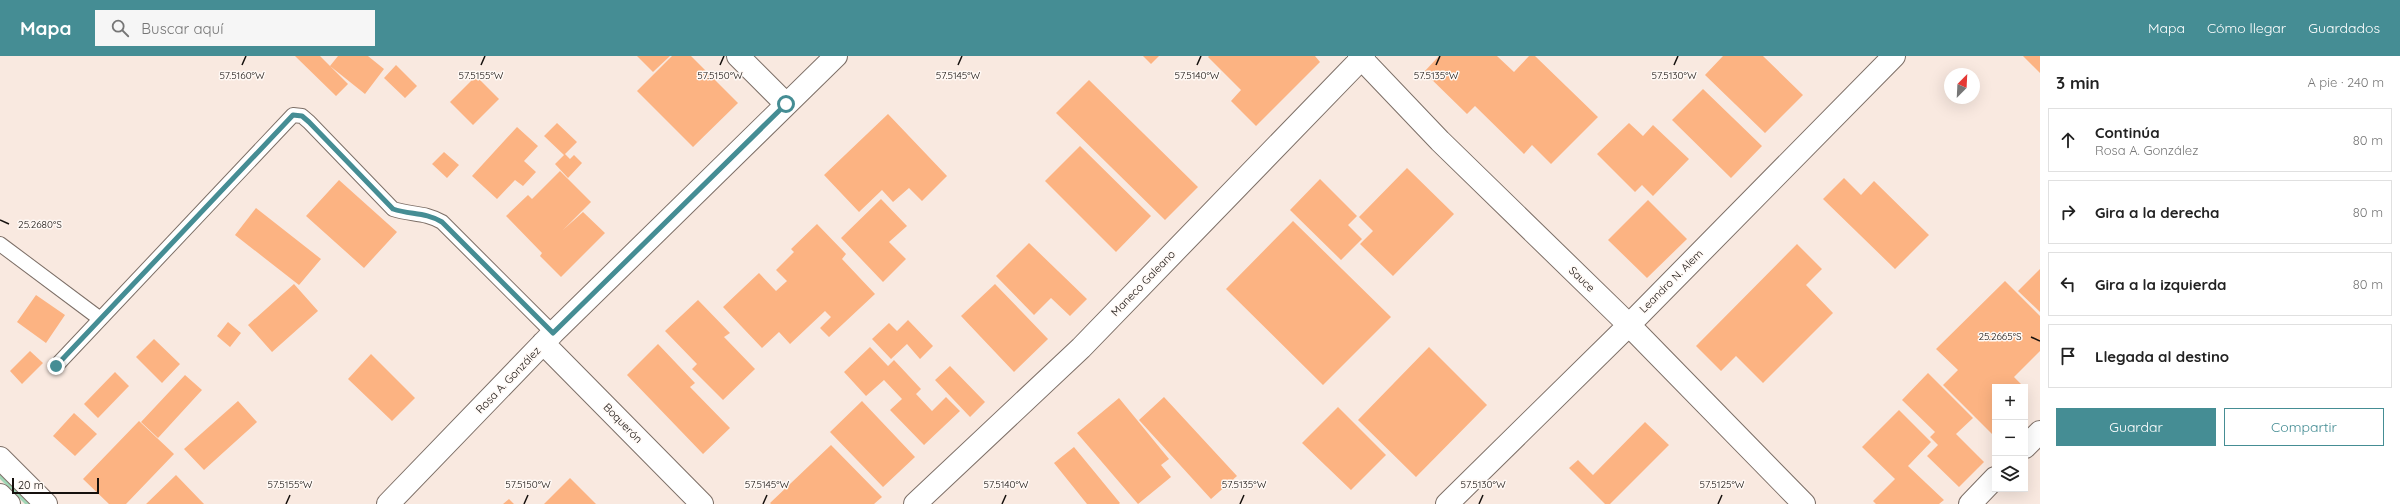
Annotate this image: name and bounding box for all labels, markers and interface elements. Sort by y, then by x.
search box [95,10,375,46]
text: Mapa [20,16,71,40]
icon: search [109,17,131,39]
text: Buscar aquí [141,19,223,38]
text: Mapa [2148,19,2185,37]
text: Cómo llegar [2207,19,2286,37]
text: Guardados [2308,19,2380,37]
north arrow [1944,68,1980,104]
text: 57.5160°W [219,69,265,82]
text: 57.5155°W [459,69,504,82]
text: 57.5150°W [697,69,743,82]
text: 57.5145°W [936,69,981,82]
text: 57.5140°W [1175,69,1220,82]
text: 57.5135°W [1414,69,1459,82]
text: 57.5130°W [1651,69,1697,82]
text: 3 min [2056,72,2100,93]
text: A pie · 240 m [2307,74,2384,90]
route start [777,95,795,113]
text: Continúa [2095,123,2160,142]
icon: ahead [2057,129,2079,151]
text: 80 m [2353,132,2383,148]
text: Rosa A. González [2095,142,2198,158]
icon: right [2057,201,2079,223]
text: Gira a la derecha [2095,203,2220,222]
text: 80 m [2353,204,2383,220]
text: 25.2680°S [18,218,62,231]
street label: Leandro N. Alem [1636,246,1706,316]
street label: Maneco Galeano [1108,247,1178,319]
street label: Sauce [1566,263,1598,295]
icon: left [2057,273,2079,295]
text: Gira a la izquierda [2095,275,2227,294]
text: 80 m [2353,276,2383,292]
text: 25.2665°S [1978,330,2022,343]
street label: Rosa A. González [473,344,543,416]
icon: arrive [2057,345,2079,367]
text: Llegada al destino [2095,347,2229,366]
route end [47,357,65,375]
map controls [1992,384,2028,492]
button: + [1992,384,2028,420]
street label: Boquerón [601,400,645,446]
button: Guardar [2056,408,2216,446]
button: Compartir [2224,408,2384,446]
button: − [1992,420,2028,456]
button: layers [1992,456,2028,492]
scale bar [12,476,99,495]
text: 20 m [18,478,44,492]
text: 57.5155°W [268,478,313,491]
text: 57.5150°W [505,478,551,491]
text: 57.5145°W [745,478,790,491]
text: 57.5140°W [984,478,1029,491]
text: 57.5135°W [1222,478,1267,491]
text: 57.5130°W [1460,478,1506,491]
text: 57.5125°W [1700,478,1745,491]

